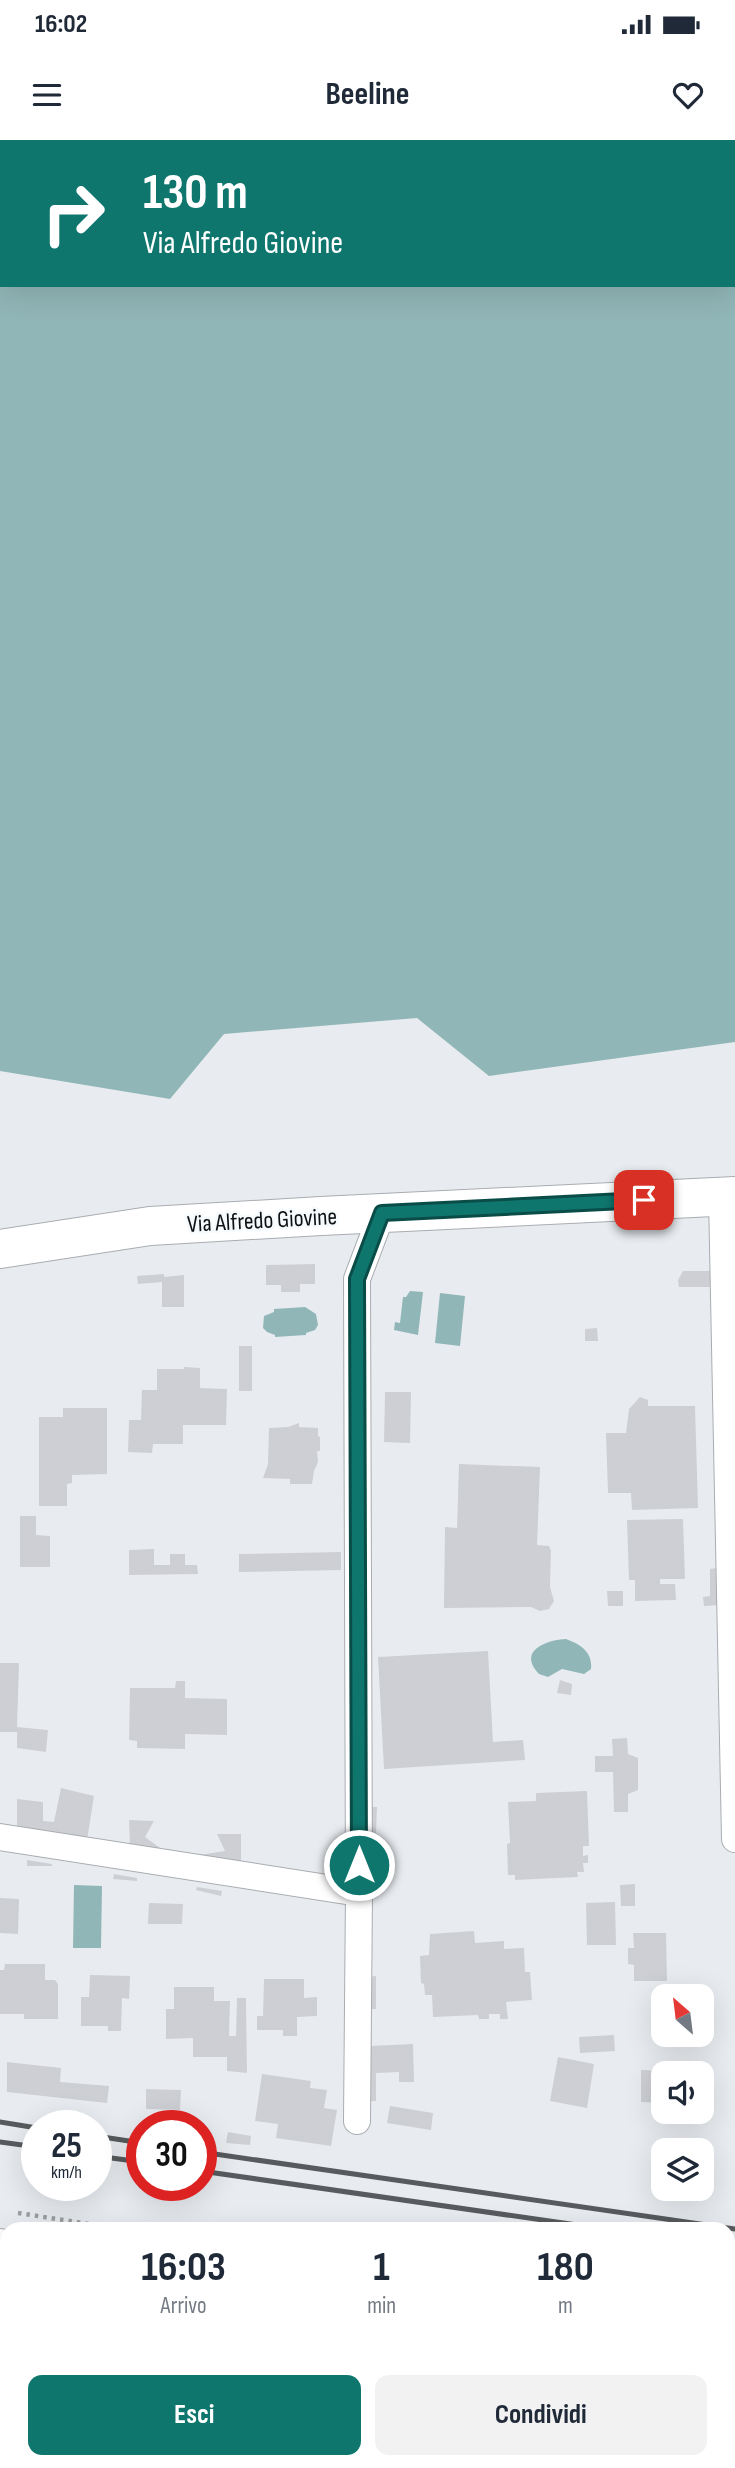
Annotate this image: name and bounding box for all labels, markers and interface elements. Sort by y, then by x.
text: 16:02 [35,9,87,40]
text: Beeline [326,75,409,114]
icon: menu [28,76,66,114]
icon: heart [669,76,707,114]
text: 130 m [143,164,248,223]
icon: right [28,168,119,259]
text: Via Alfredo Giovine [143,224,343,263]
pin [614,1170,674,1230]
icon: arrive [625,1181,663,1219]
street label: Via Alfredo Giovine [186,1202,338,1239]
position arrow [322,1828,396,1902]
north arrow [651,1984,714,2048]
map controls [651,1984,714,2201]
button: sound [651,2061,714,2124]
speed limit sign: 30 [126,2110,217,2201]
text: 25 [51,2125,82,2168]
button: layers [651,2138,714,2201]
text: km/h [51,2162,82,2183]
text: 16:03 [141,2242,226,2293]
text: 1 [373,2242,390,2293]
text: 180 [537,2242,594,2293]
text: Arrivo [161,2292,207,2320]
text: min [367,2292,396,2320]
text: m [558,2292,573,2320]
button: Esci [28,2375,361,2455]
button: Condividi [375,2375,707,2455]

